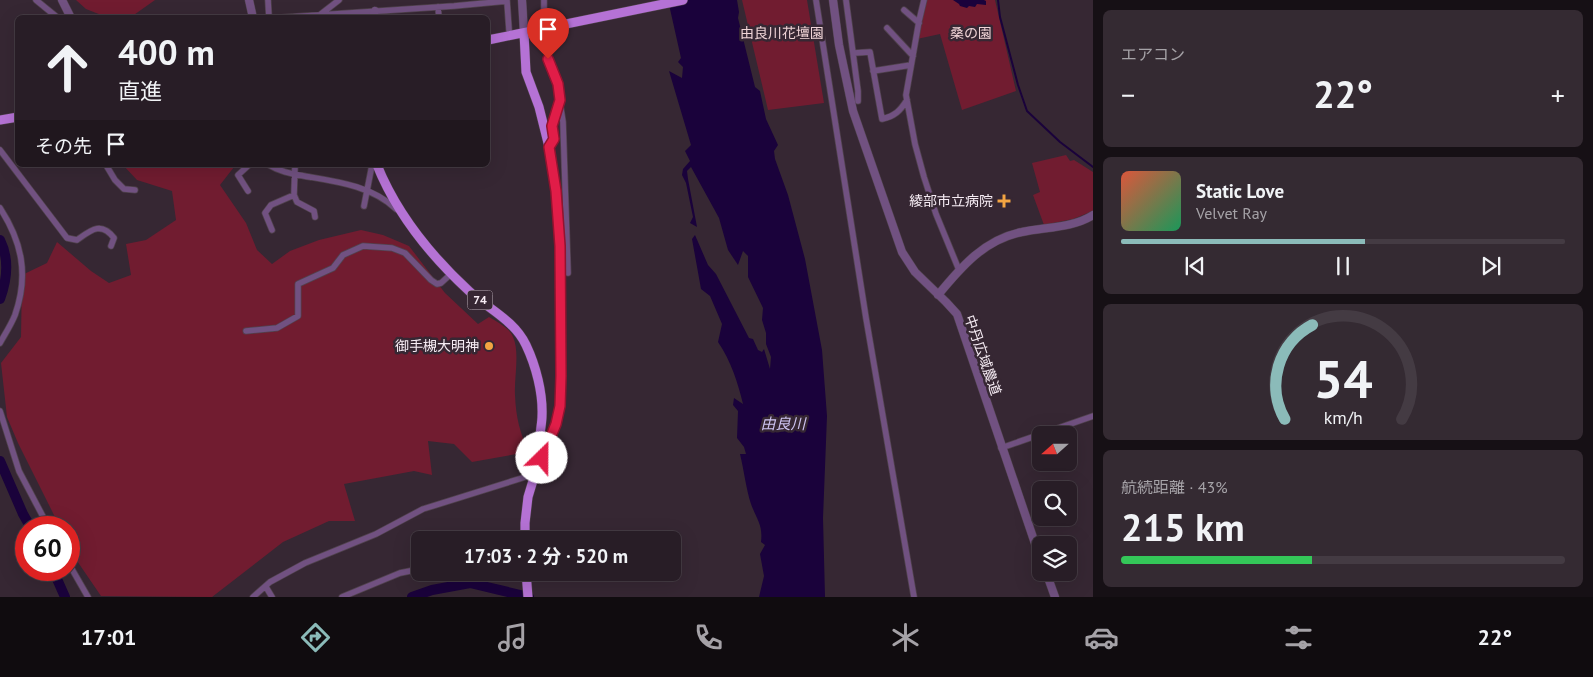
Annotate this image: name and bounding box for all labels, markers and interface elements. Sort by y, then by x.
pin [527,8,569,59]
icon: arrive [534,15,562,43]
park label: 由良川花壇園 [740,24,824,42]
park label: 桑の園 [950,24,992,42]
text: 400 m [118,29,215,75]
icon: ahead [35,35,100,100]
text: エアコン [1121,44,1185,64]
text: 22° [1313,69,1373,118]
text: − [1121,76,1135,113]
text: + [1551,76,1565,113]
text: 直進 [118,77,162,105]
icon: arrive [102,130,130,158]
text: その先 [35,134,92,158]
text: Static Love [1196,179,1284,203]
place label: 綾部市立病院 [909,192,993,210]
marker: 綾部市立病院 [997,194,1011,208]
text: Velvet Ray [1196,203,1267,223]
icon: previous [1181,252,1209,280]
icon: pause [1329,252,1357,280]
icon: next [1477,252,1505,280]
road number: 74 [468,290,492,310]
street label: 中丹広域農道 [961,312,1005,398]
place label: 御手槻大明神 [395,337,479,355]
marker: 御手槻大明神 [483,340,495,352]
text: 54 [1314,345,1372,412]
text: km/h [1323,406,1363,429]
water label: 由良川 [760,414,807,433]
north arrow [1032,426,1078,471]
map controls [1032,426,1077,581]
position arrow [515,431,567,483]
text: 航続距離 · 43% [1121,477,1228,497]
button: search [1032,481,1077,526]
text: 215 km [1121,502,1245,551]
speed limit sign: 60 [15,516,80,581]
button: layers [1032,536,1077,581]
text: 17:03 · 2 分 · 520 m [464,544,628,568]
icon: directions [298,620,333,655]
icon: music [495,620,530,655]
icon: phone [691,620,726,655]
icon: climate [888,620,923,655]
icon: car [1084,620,1119,655]
icon: filters [1281,620,1316,655]
text: 17:01 [81,623,137,651]
text: 22° [1478,623,1512,651]

